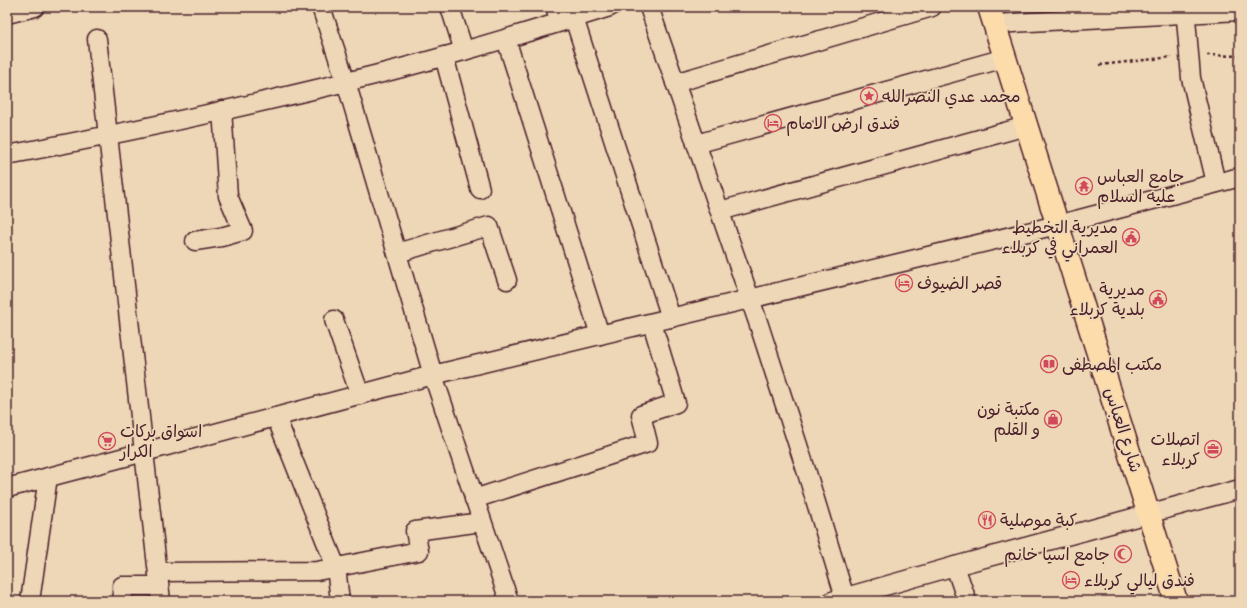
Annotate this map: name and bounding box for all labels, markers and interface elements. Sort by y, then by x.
place icon: محمد عدي النصرالله [859,86,879,106]
place label: محمد عدي النصرالله [882,86,1020,109]
hotel icon: فندق ارض الامام [763,113,783,133]
place label: فندق ارض الامام [786,113,900,136]
place label: جامع العباس عليه السلام [1097,166,1184,209]
temple icon: جامع العباس عليه السلام [1074,176,1094,196]
place label: مديرية التخطيط العمراني في كربلاء [1002,217,1118,262]
public building icon: مديرية التخطيط العمراني في كربلاء [1121,227,1141,247]
hotel icon: قصر الضيوف [894,273,914,293]
place label: قصر الضيوف [917,273,1002,294]
place label: مديرية بلدية كربلاء [1069,279,1145,320]
public building icon: مديرية بلدية كربلاء [1148,289,1168,309]
library icon: مكتب المصطفى [1039,354,1059,374]
place label: مكتب المصطفى [1062,354,1162,375]
street label: شارع العباس [1098,385,1147,475]
place label: مكتبة نون و القلم [977,399,1040,442]
shop icon: مكتبة نون و القلم [1043,409,1063,429]
place label: اسواق بركات الكرار [118,421,202,462]
place label: اتصلات كربلاء [1150,429,1200,470]
supermarket icon: اسواق بركات الكرار [97,431,117,451]
office icon: اتصلات كربلاء [1203,439,1223,459]
restaurant icon: كبة موصلية [977,510,997,530]
place label: كبة موصلية [1000,510,1077,531]
place label: جامع اسيا خانم [1004,544,1110,567]
mosque icon: جامع اسيا خانم [1113,544,1133,564]
hotel icon: فندق ليالي كربلاء [1061,570,1081,590]
place label: فندق ليالي كربلاء [1084,570,1195,595]

